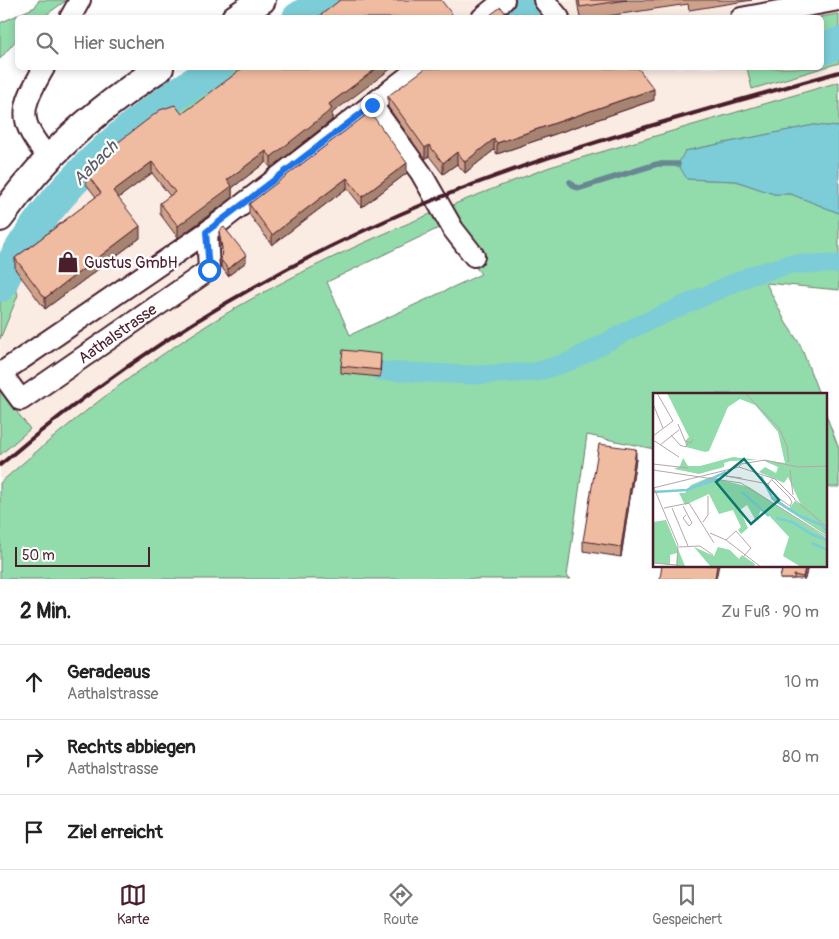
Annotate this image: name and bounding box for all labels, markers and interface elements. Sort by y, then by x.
search box [15,15,824,70]
icon: search [33,29,61,57]
text: Hier suchen [73,31,165,55]
route end [361,94,384,117]
water label: Aabach [68,135,124,191]
shop icon: Gustus GmbH [55,249,81,275]
place label: Gustus GmbH [84,253,178,273]
route start [198,259,221,282]
street label: Aathalstrasse [74,299,161,368]
inset map [653,393,826,566]
scale bar [15,544,150,567]
text: 50 m [22,547,55,564]
text: 2 Min. [20,598,71,625]
text: Zu Fuß · 90 m [721,602,819,622]
text: Geradeaus [67,660,150,684]
icon: ahead [20,668,48,696]
text: 10 m [784,672,819,692]
text: Aathalstrasse [67,684,159,704]
text: Rechts abbiegen [67,735,196,759]
icon: right [20,743,48,771]
text: 80 m [782,747,819,767]
text: Aathalstrasse [67,759,159,779]
icon: arrive [20,818,48,846]
text: Ziel erreicht [67,820,163,844]
tab: Karte [117,881,149,928]
tab: Route [383,881,419,928]
tab: Gespeichert [652,881,722,928]

